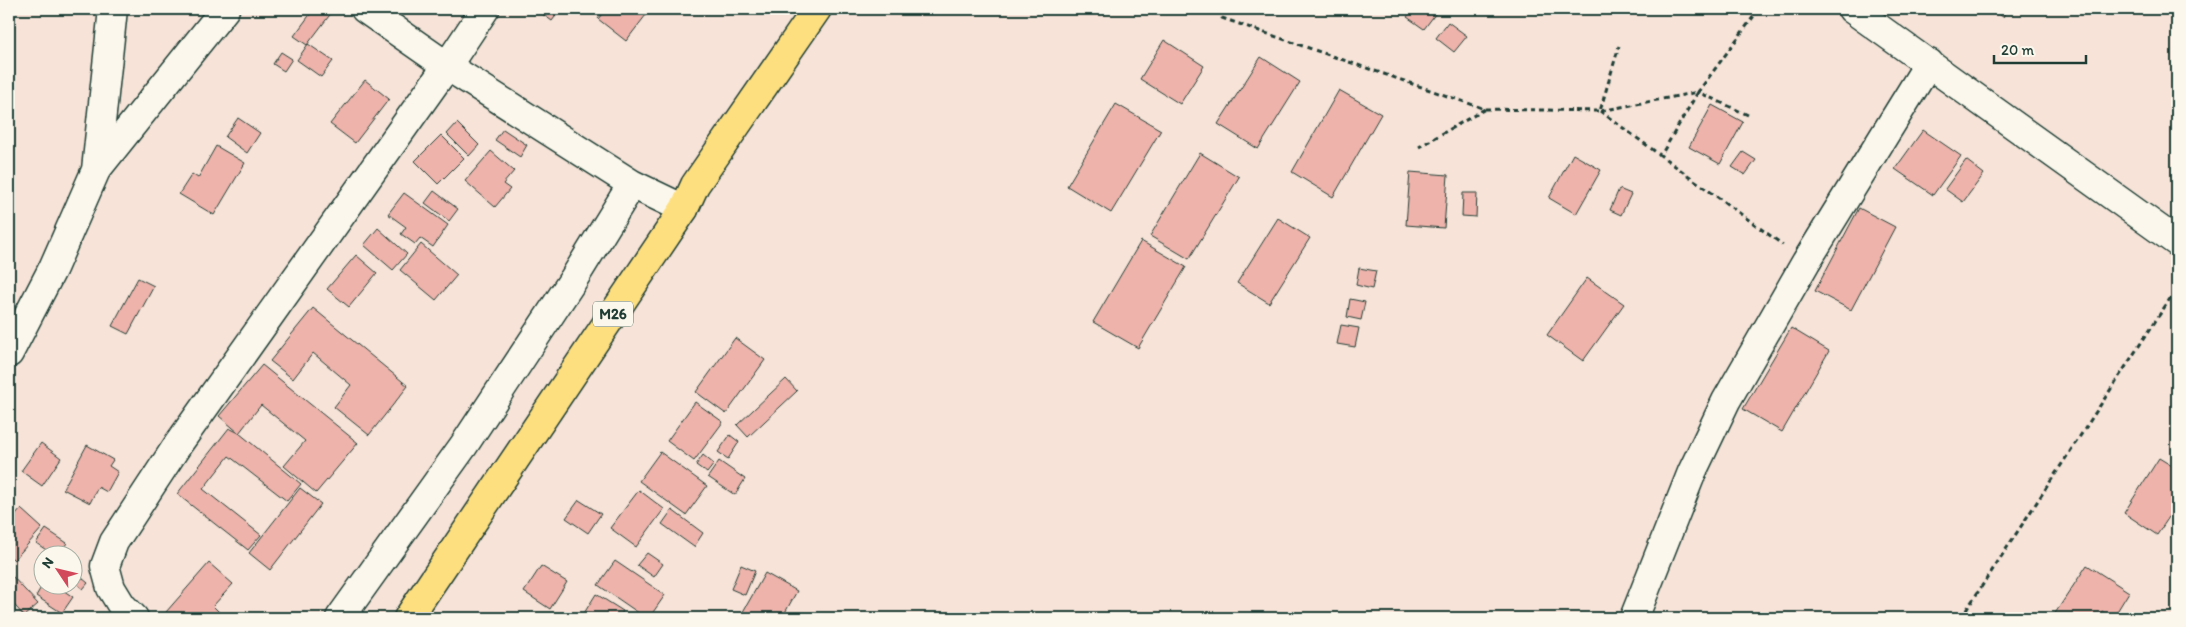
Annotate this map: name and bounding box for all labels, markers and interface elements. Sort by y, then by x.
scale bar [1994,32,2086,64]
text: 20 m [2001,41,2035,59]
road number: M26 [593,302,633,326]
north arrow [32,544,82,594]
text: N [38,554,57,572]

